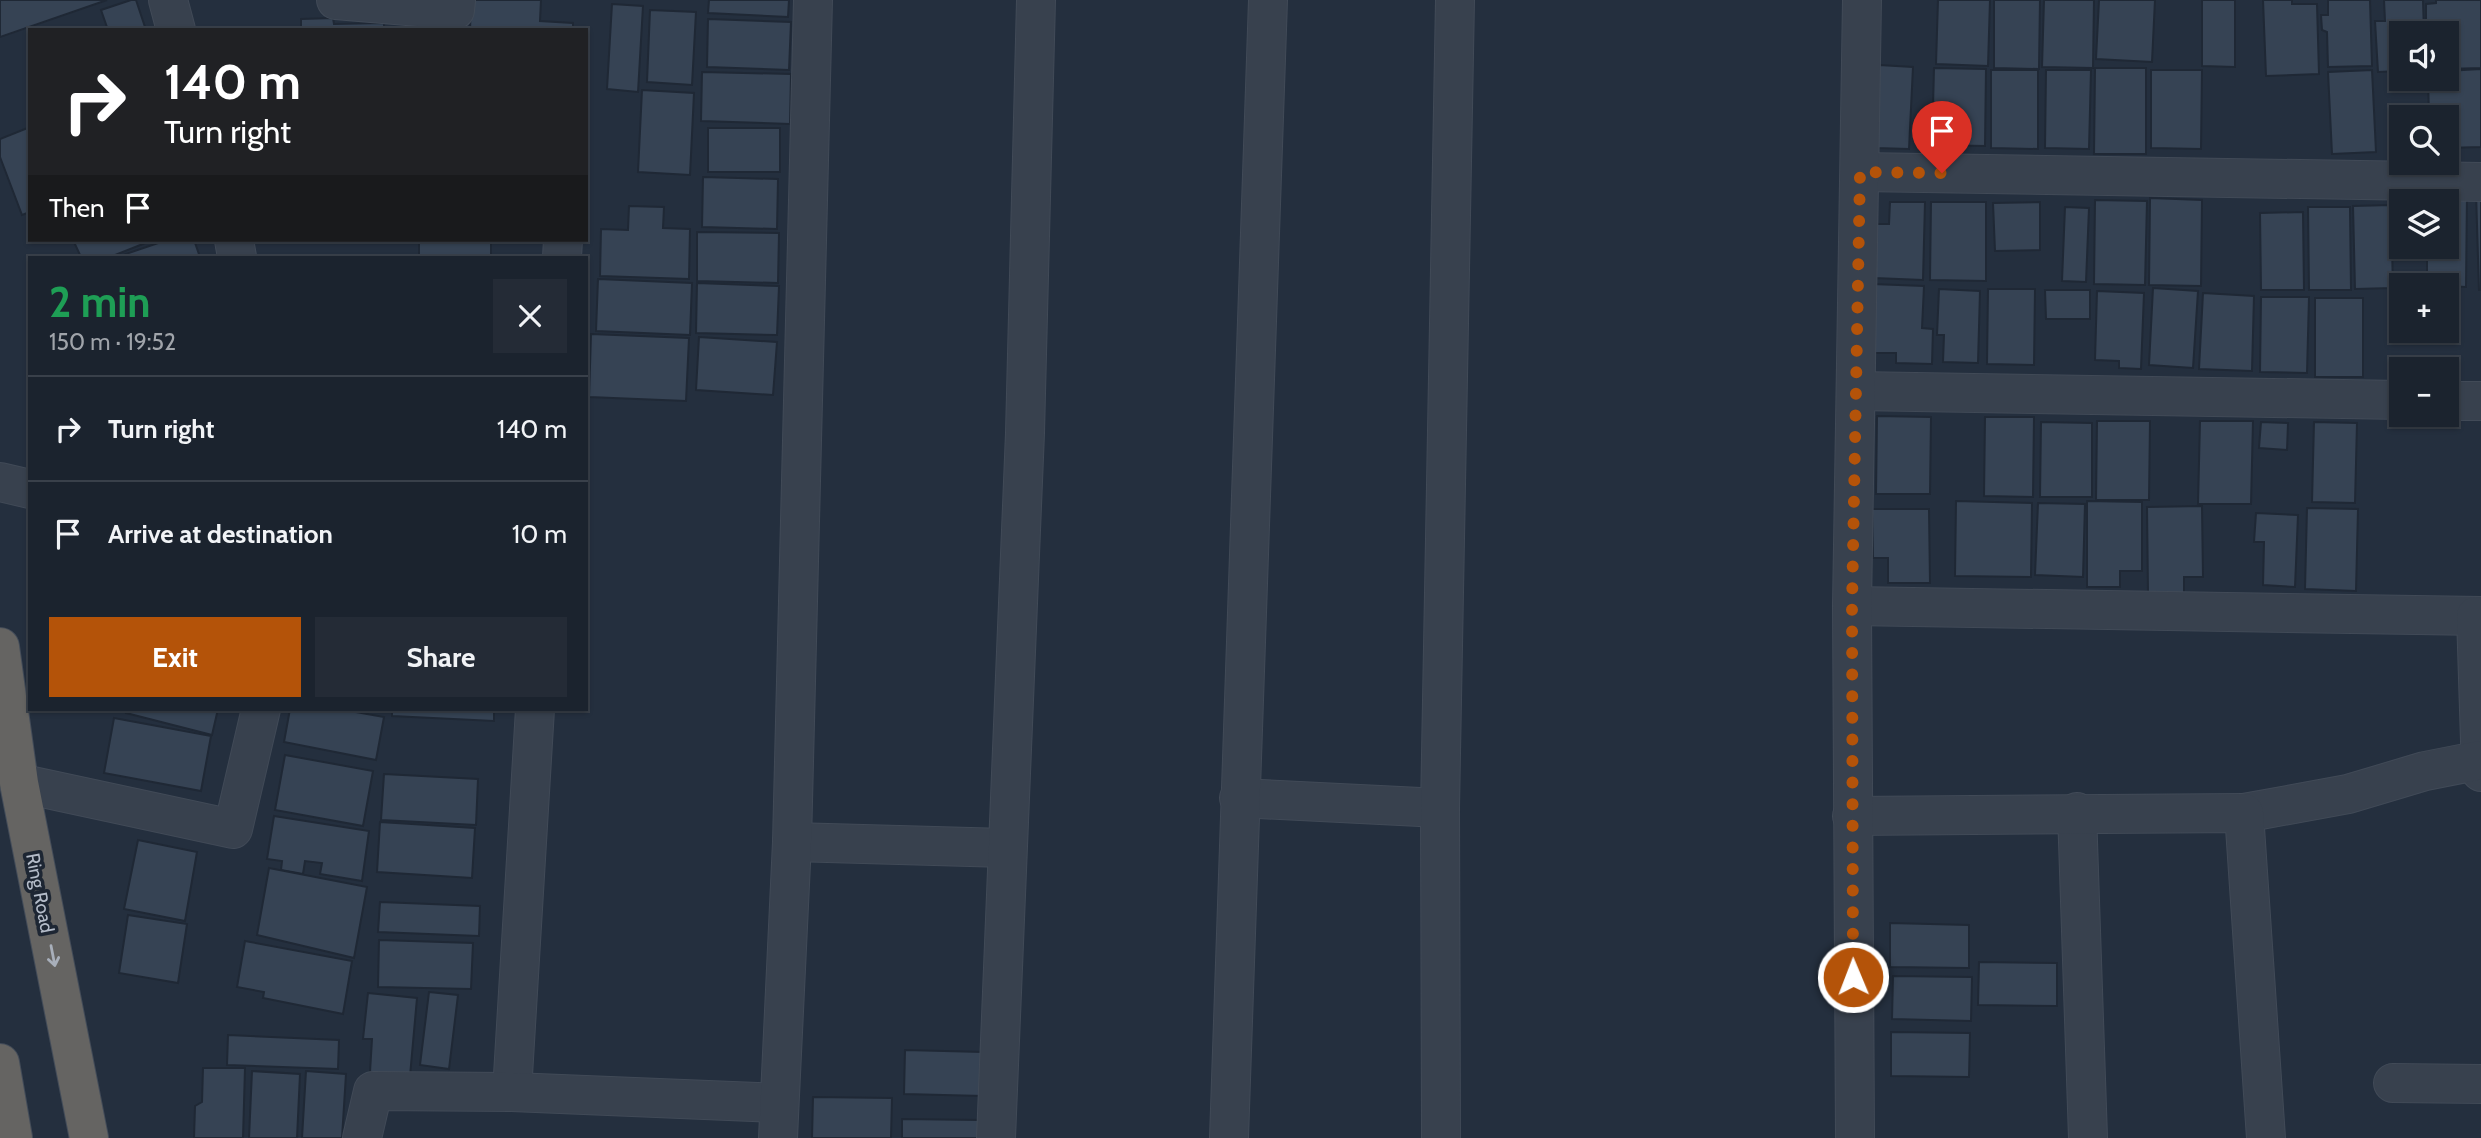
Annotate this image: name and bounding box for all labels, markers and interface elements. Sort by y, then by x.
map controls [2389,21,2459,427]
button: sound [2389,21,2459,91]
text: 140 m [164,52,301,111]
icon: right [49,56,140,147]
pin [1912,101,1972,173]
button: search [2389,105,2459,175]
text: Turn right [164,112,291,151]
icon: arrive [1923,112,1961,150]
icon: arrive [119,189,157,227]
button: layers [2389,189,2459,259]
text: Then [49,192,105,224]
button: + [2389,273,2459,343]
text: 2 min [49,276,150,328]
button: close [493,279,567,353]
text: 150 m · 19:52 [49,328,176,356]
button: − [2389,357,2459,427]
icon: right [49,410,87,448]
text: Turn right [108,413,214,445]
text: 140 m [497,413,567,445]
icon: arrive [49,515,87,553]
text: Arrive at destination [108,518,333,550]
text: 10 m [512,518,567,550]
button: Exit [49,617,301,697]
button: Share [315,617,567,697]
street label: Ring Road [21,851,59,935]
position arrow [1816,940,1890,1014]
one-way arrow [46,944,60,967]

